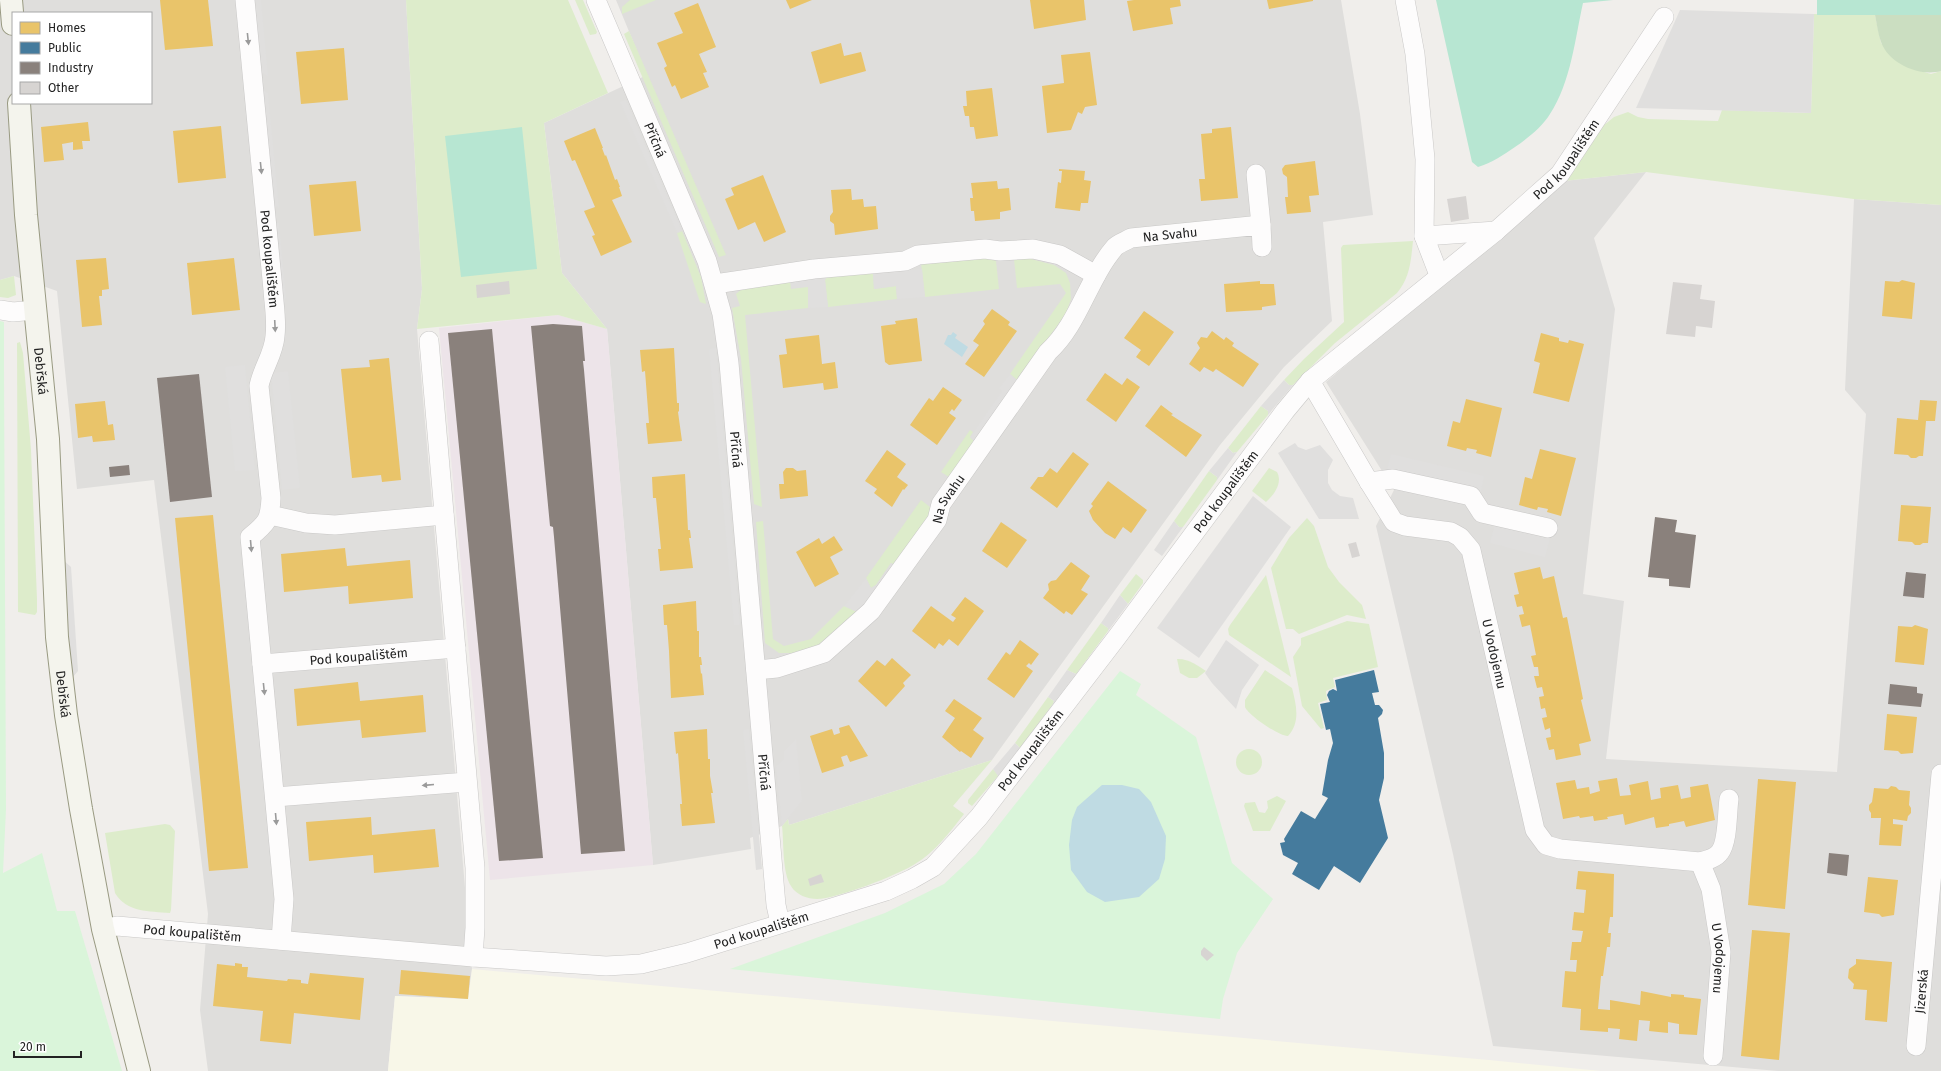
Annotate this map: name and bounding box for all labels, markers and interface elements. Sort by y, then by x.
legend [12,12,152,104]
text: Homes [48,21,86,35]
one-way arrow [245,33,252,45]
text: Public [48,41,82,55]
text: Industry [48,61,93,75]
text: Other [48,81,79,95]
street label: Pod koupalištěm [1530,116,1602,202]
street label: Příčná [641,120,670,160]
one-way arrow [258,162,264,174]
street label: Pod koupalištěm [258,209,282,309]
street label: Na Svahu [1142,224,1198,244]
one-way arrow [272,320,278,333]
street label: Debřská [32,347,51,395]
street label: Příčná [727,430,746,469]
street label: Pod koupalištěm [1190,447,1261,535]
street label: Na Svahu [929,471,967,525]
one-way arrow [247,540,254,552]
street label: U Vodojemu [1479,617,1510,690]
street label: Pod koupalištěm [309,645,408,668]
street label: Debřská [53,670,74,719]
one-way arrow [261,683,267,695]
street label: Pod koupalištěm [994,706,1066,794]
street label: Příčná [755,753,774,791]
one-way arrow [422,782,434,789]
one-way arrow [273,813,280,825]
street label: Pod koupalištěm [712,908,810,952]
street label: Pod koupalištěm [143,921,242,944]
street label: U Vodojemu [1709,922,1729,994]
street label: Jizerská [1912,968,1931,1014]
scale bar [14,1033,81,1059]
text: 20 m [20,1040,46,1054]

